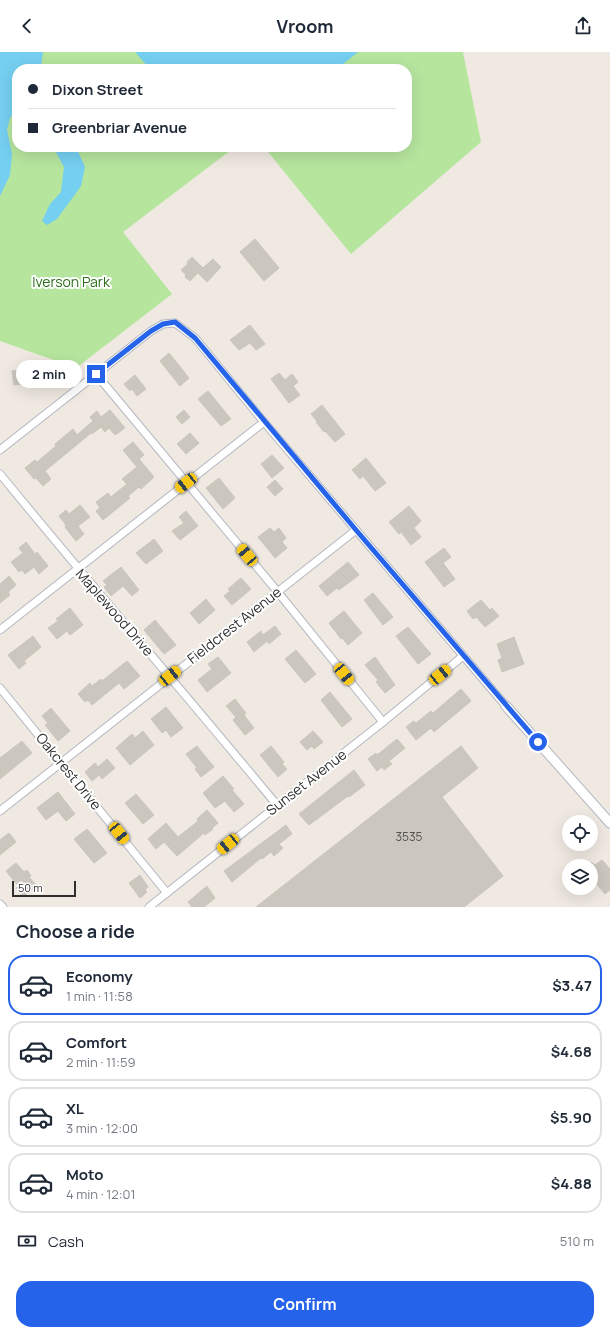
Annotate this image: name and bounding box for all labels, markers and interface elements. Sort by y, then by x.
text: Vroom [277,14,333,38]
icon: back [16,15,38,37]
icon: share [572,15,594,37]
text: Dixon Street [52,79,143,100]
text: Greenbriar Avenue [52,117,187,138]
park label: Iverson Park [32,272,111,291]
callout: 2 min [16,360,82,388]
text: 2 min [32,365,66,383]
route end [87,365,105,383]
car [173,471,199,495]
car [235,542,259,568]
street label: Maplewood Drive [72,564,158,660]
street label: Fieldcrest Avenue [183,582,285,668]
car [332,661,356,687]
car [427,663,453,687]
car [157,664,183,688]
street label: Oakcrest Drive [32,728,106,814]
route start [529,733,547,751]
street label: Sunset Avenue [262,745,350,819]
map controls [562,815,598,895]
button: locate [562,815,598,851]
car [107,820,131,846]
house number: 3535 [395,828,423,845]
car [215,832,241,856]
button: layers [562,859,598,895]
scale bar [12,879,76,898]
text: 50 m [18,880,43,895]
text: Choose a ride [16,919,135,943]
text: Economy [66,966,133,987]
icon: car [18,967,54,1003]
text: $3.47 [552,975,592,996]
text: 1 min · 11:58 [66,987,133,1005]
text: Comfort [66,1032,127,1053]
icon: car [18,1033,54,1069]
text: $4.68 [551,1041,592,1062]
text: 2 min · 11:59 [66,1053,136,1071]
text: XL [66,1098,84,1119]
icon: car [18,1099,54,1135]
text: $5.90 [550,1107,592,1128]
text: 3 min · 12:00 [66,1119,138,1137]
text: Moto [66,1164,103,1185]
icon: car [18,1165,54,1201]
text: $4.88 [551,1173,592,1194]
text: 4 min · 12:01 [66,1185,136,1203]
icon: cash [16,1230,38,1252]
text: Cash [48,1231,84,1252]
text: 510 m [560,1232,594,1250]
button: Confirm [16,1281,594,1327]

